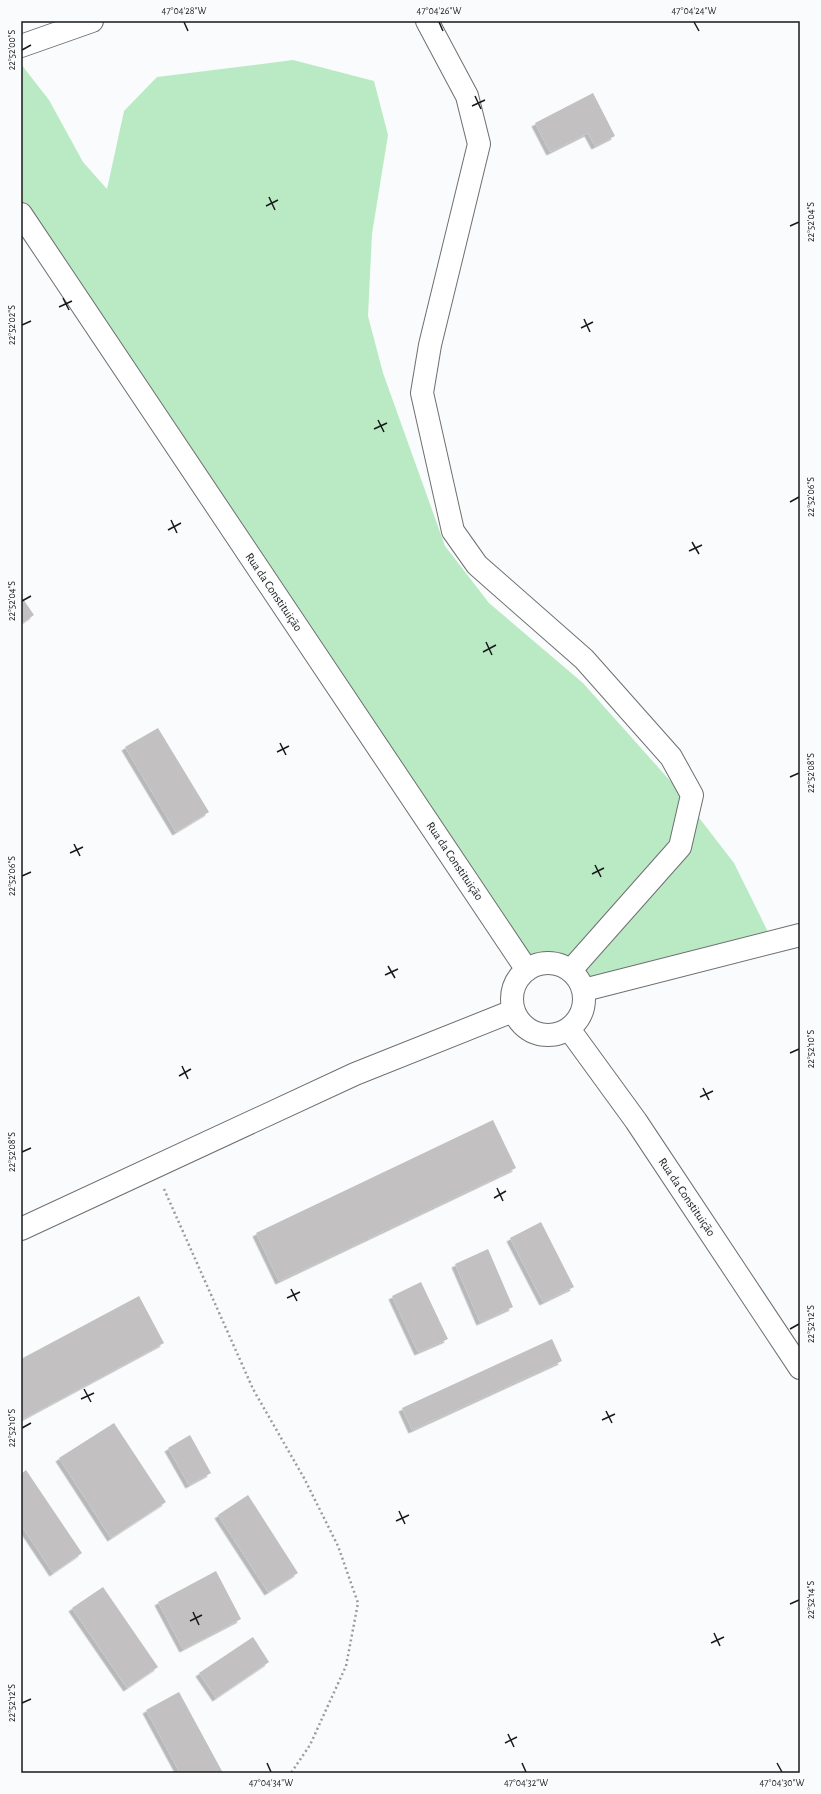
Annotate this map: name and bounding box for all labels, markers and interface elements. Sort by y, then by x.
text: 47°04'28"W [162,6,206,16]
text: 47°04'26"W [417,6,461,16]
text: 47°04'24"W [672,6,717,16]
text: 22°52'00"S [7,29,17,70]
text: 22°52'04"S [806,202,816,242]
text: 22°52'02"S [7,305,17,345]
text: 22°52'06"S [806,477,816,517]
street label: Rua da Constituição [243,551,305,633]
text: 22°52'04"S [7,581,17,621]
text: 22°52'08"S [806,753,816,793]
street label: Rua da Constituição [424,820,486,902]
text: 22°52'06"S [7,856,17,896]
text: 22°52'10"S [806,1029,816,1068]
text: 22°52'08"S [7,1132,17,1172]
street label: Rua da Constituição [656,1156,718,1238]
text: 22°52'12"S [806,1305,816,1343]
text: 22°52'10"S [7,1408,17,1447]
text: 22°52'14"S [806,1581,816,1619]
text: 22°52'12"S [7,1684,17,1722]
text: 47°04'34"W [249,1778,293,1788]
text: 47°04'32"W [504,1778,548,1788]
text: 47°04'30"W [760,1778,805,1788]

